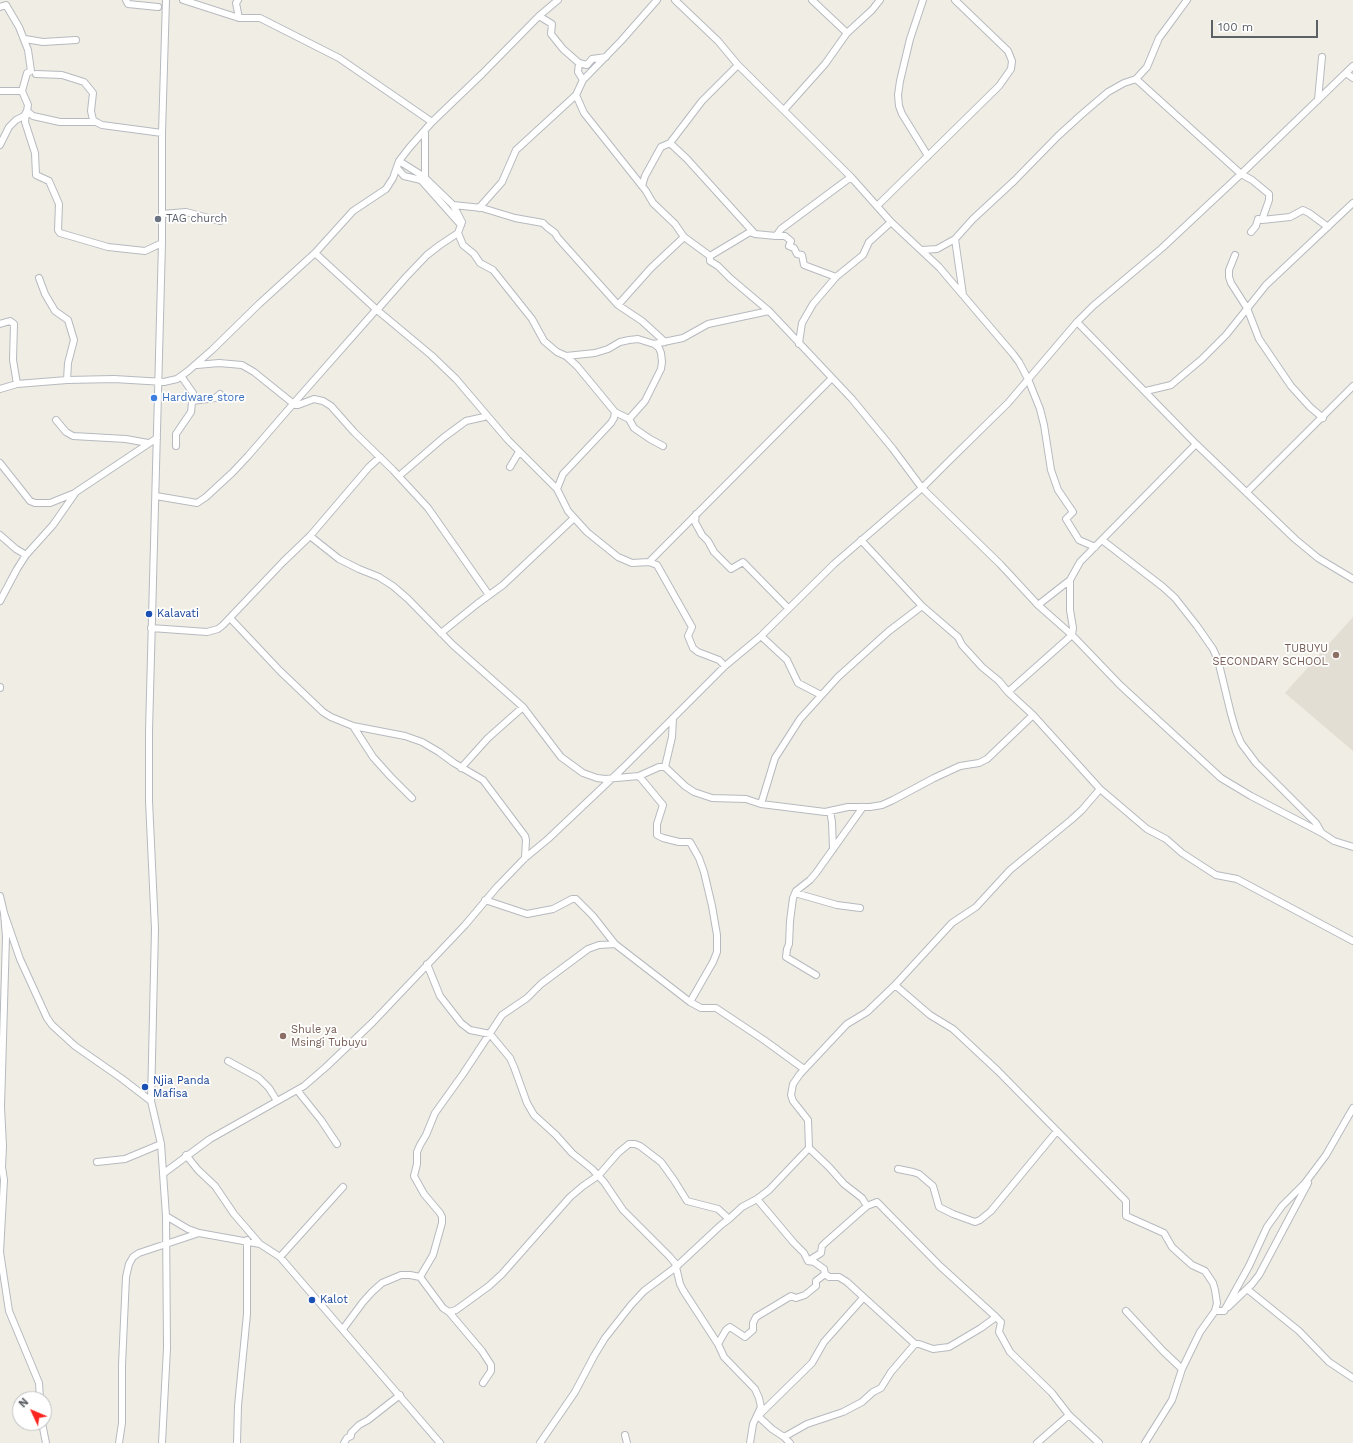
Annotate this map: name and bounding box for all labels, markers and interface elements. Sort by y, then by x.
scale bar [1213,12,1320,38]
text: 100 m [1218,20,1253,34]
place label: TAG church [166,212,227,226]
marker: TAG church [153,214,163,224]
place label: Hardware store [162,391,245,405]
marker: Hardware store [149,393,159,403]
place label: Kalavati [157,607,199,621]
marker: Kalavati [144,609,154,619]
place label: TUBUYU SECONDARY SCHOOL [1212,642,1328,668]
marker: TUBUYU SECONDARY SCHOOL [1331,650,1341,660]
place label: Shule ya Msingi Tubuyu [291,1023,367,1049]
marker: Shule ya Msingi Tubuyu [278,1031,288,1041]
place label: Njia Panda Mafisa [153,1074,210,1100]
marker: Njia Panda Mafisa [140,1082,150,1092]
place label: Kalot [320,1293,348,1307]
marker: Kalot [307,1295,317,1305]
north arrow [12,1391,52,1431]
text: N [16,1396,31,1410]

